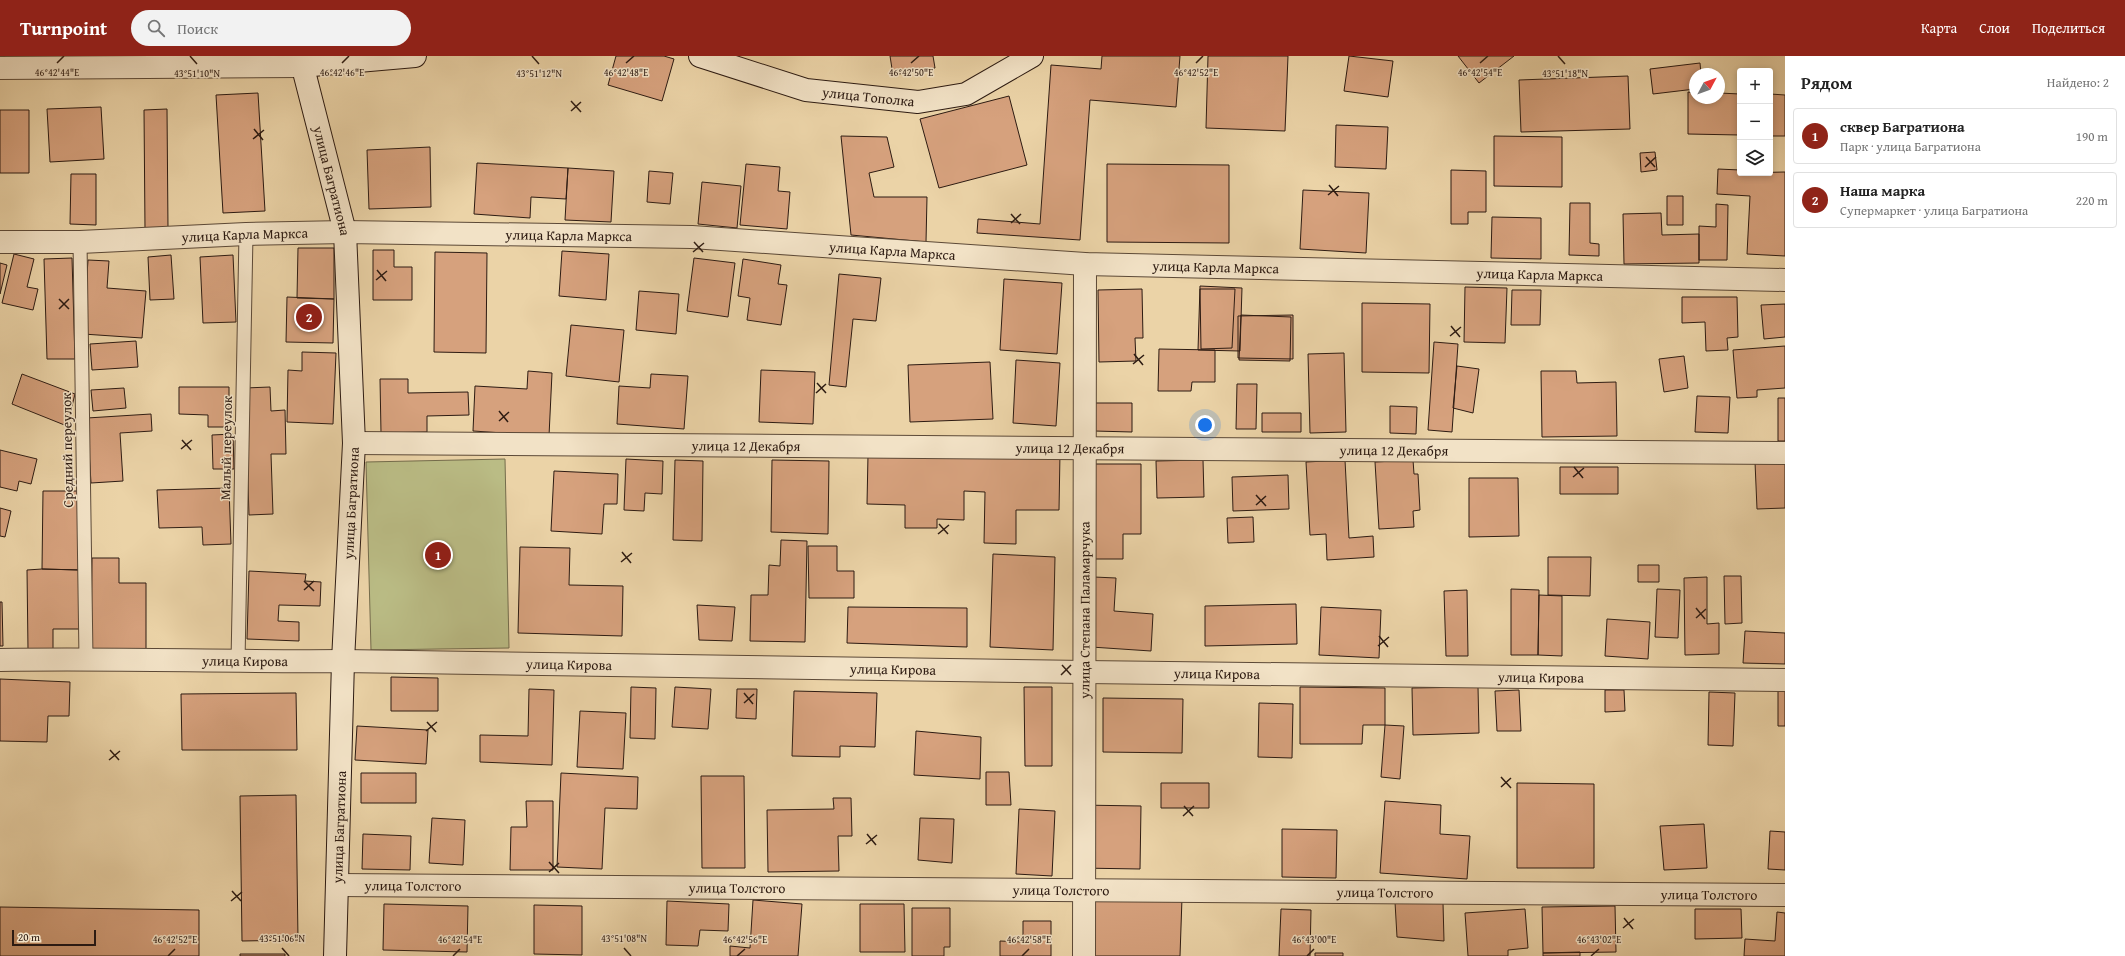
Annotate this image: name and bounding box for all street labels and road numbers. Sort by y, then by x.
street label: улица Тополка [820,82,916,112]
street label: улица Багратиона [308,123,355,236]
street label: улица Карла Маркса [180,223,309,247]
street label: улица Карла Маркса [504,224,633,246]
street label: улица Карла Маркса [827,236,956,265]
street label: улица Карла Маркса [1151,256,1280,278]
street label: улица Карла Маркса [1475,263,1604,286]
street label: Средний переулок [56,392,78,508]
street label: Малый переулок [215,395,237,500]
street label: улица 12 Декабря [690,435,800,456]
street label: улица 12 Декабря [1014,438,1124,458]
street label: улица 12 Декабря [1338,440,1448,461]
street label: улица Багратиона [338,446,364,561]
street label: улица Степана Паламарчука [1074,521,1095,700]
street label: улица Кирова [201,650,288,671]
street label: улица Кирова [525,654,612,675]
street label: улица Кирова [849,659,936,680]
street label: улица Кирова [1173,663,1260,684]
street label: улица Кирова [1497,667,1584,688]
street label: улица Багратиона [327,770,351,885]
street label: улица Толстого [363,875,462,896]
street label: улица Толстого [687,877,785,898]
street label: улица Толстого [1011,880,1109,900]
street label: улица Толстого [1335,882,1433,903]
street label: улица Толстого [1659,884,1757,905]

